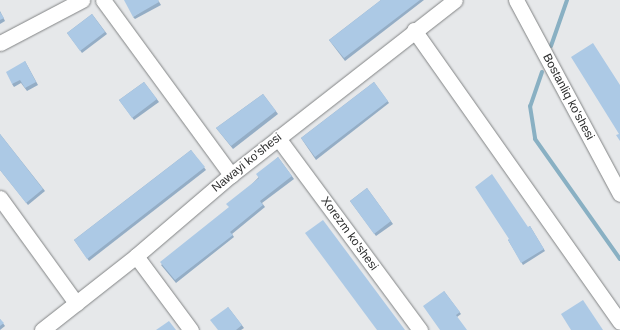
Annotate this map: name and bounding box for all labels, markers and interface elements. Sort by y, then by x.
street label: Bostanliq ko'shesi [539,51,597,143]
street label: Nawayi ko'shesi [209,130,285,196]
street label: Xorezm ko'shesi [317,194,381,274]

